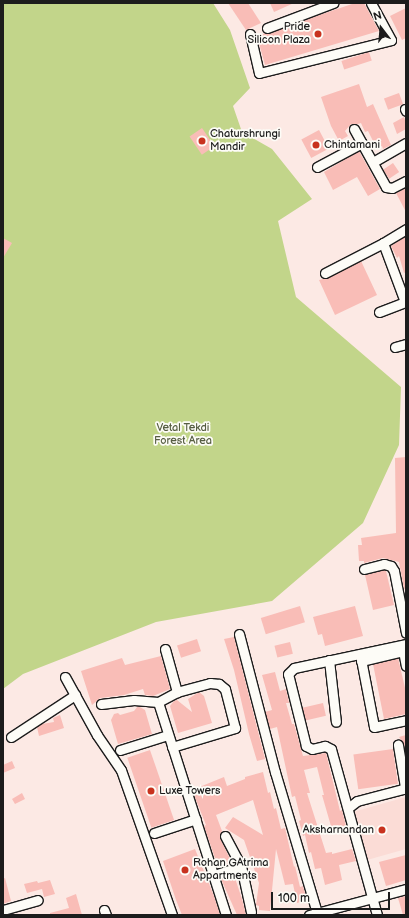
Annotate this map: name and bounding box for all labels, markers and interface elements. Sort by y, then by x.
north arrow [361,8,401,48]
text: N [372,9,383,23]
place label: Pride Silicon Plaza [248,21,310,47]
marker: Pride Silicon Plaza [313,29,323,39]
place label: Chaturshrungi Mandir [210,128,280,154]
marker: Chaturshrungi Mandir [197,136,207,146]
place label: Chintamani [324,138,380,152]
marker: Chintamani [311,140,321,150]
park label: Vetal Tekdi Forest Area [154,422,212,448]
place label: Luxe Towers [159,784,221,798]
marker: Luxe Towers [146,786,156,796]
place label: Aksharnandan [303,823,374,837]
marker: Aksharnandan [377,825,387,835]
place label: Rohan GAtrima Appartments [193,857,269,883]
marker: Rohan GAtrima Appartments [180,865,190,875]
scale bar [273,884,392,910]
text: 100 m [278,891,310,906]

